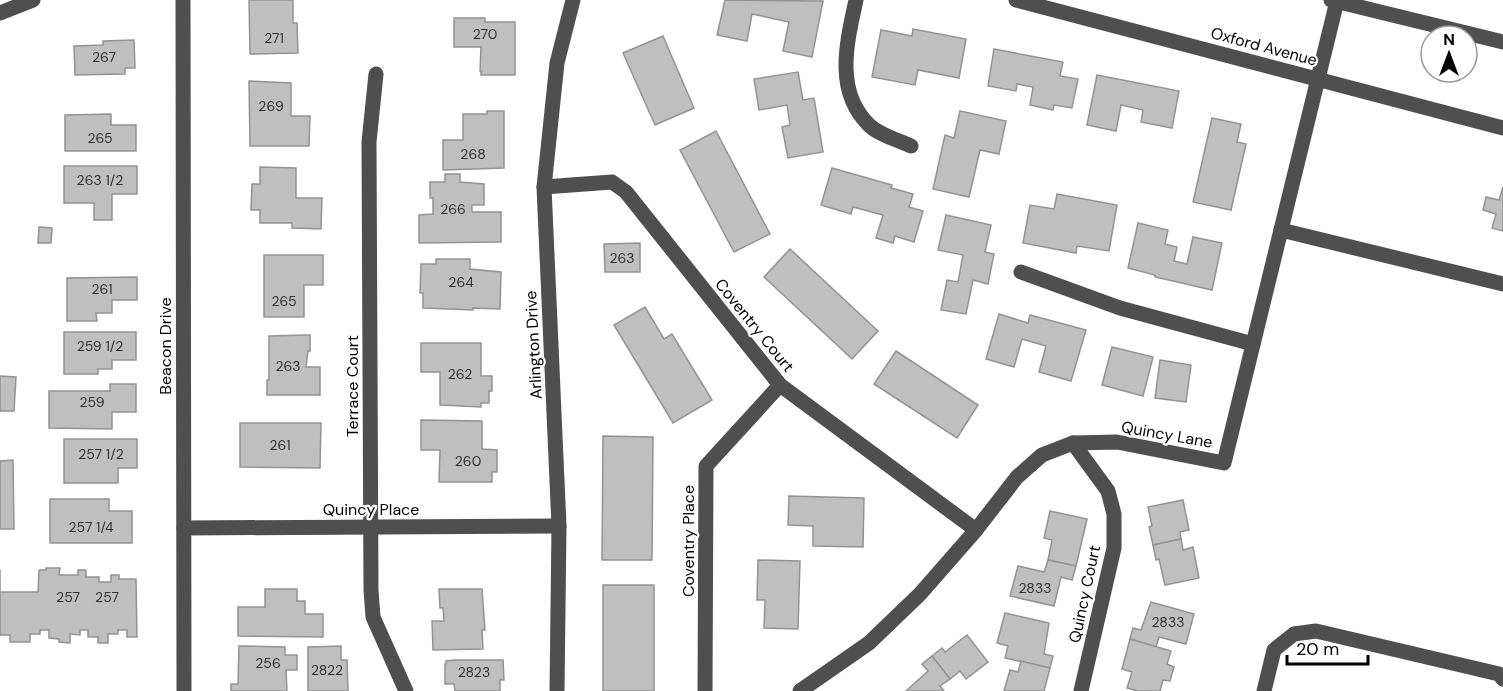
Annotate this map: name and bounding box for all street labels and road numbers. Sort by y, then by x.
street label: Oxford Avenue [1208,22,1319,71]
street label: Coventry Court [710,274,799,376]
street label: Arlington Drive [520,290,547,400]
street label: Beacon Drive [155,297,176,395]
street label: Terrace Court [342,335,363,437]
street label: Quincy Lane [1120,416,1214,453]
street label: Coventry Place [678,485,699,597]
street label: Quincy Place [323,499,419,520]
street label: Quincy Court [1064,543,1105,645]

